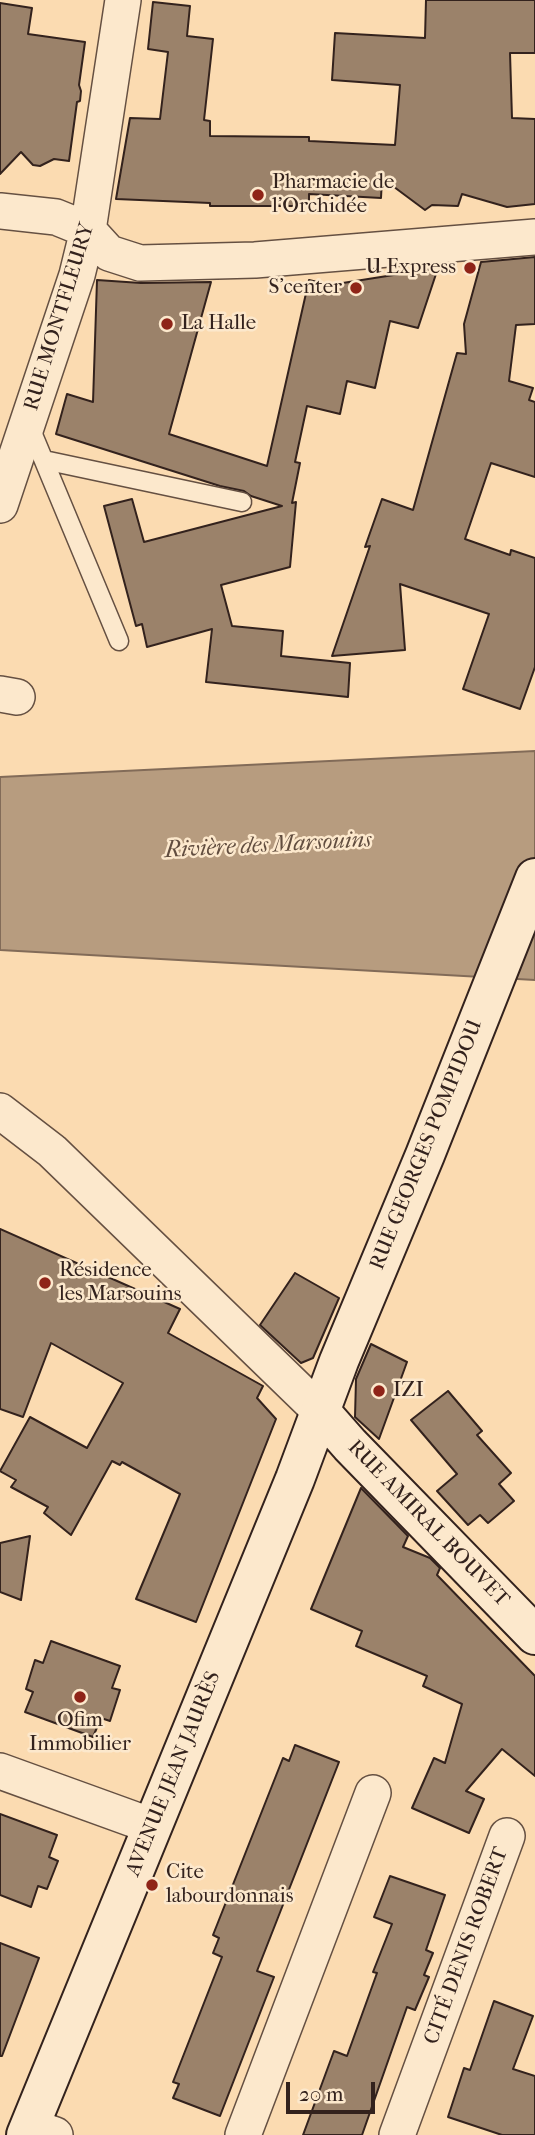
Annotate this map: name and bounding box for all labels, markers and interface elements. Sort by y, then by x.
place label: Pharmacie de l'Orchidée [272,170,394,220]
marker: Pharmacie de l'Orchidée [250,187,266,203]
street label: RUE MONTFLEURY [19,220,101,414]
place label: U Express [365,255,456,281]
marker: U Express [462,260,478,276]
place label: S'center [269,275,342,301]
marker: S'center [348,280,364,296]
place label: La Halle [181,311,256,337]
marker: La Halle [159,316,175,332]
water label: Rivière des Marsouins [164,827,372,865]
street label: RUE GEORGES POMPIDOU [365,1016,489,1274]
place label: Résidence les Marsouins [59,1258,181,1308]
marker: Résidence les Marsouins [37,1275,53,1291]
place label: IZI [393,1378,424,1404]
marker: IZI [371,1383,387,1399]
street label: RUE AMIRAL BOUVET [342,1435,514,1613]
street label: AVENUE JEAN JAURÈS [121,1668,227,1880]
marker: Ofim Immobilier [72,1689,88,1705]
place label: Ofim Immobilier [29,1708,131,1758]
street label: CITÉ DENIS ROBERT [420,1844,514,2048]
place label: Cite labourdonnais [166,1860,294,1910]
marker: Cite labourdonnais [144,1877,160,1893]
scale bar [290,2068,379,2112]
text: 20 m [299,2082,343,2106]

